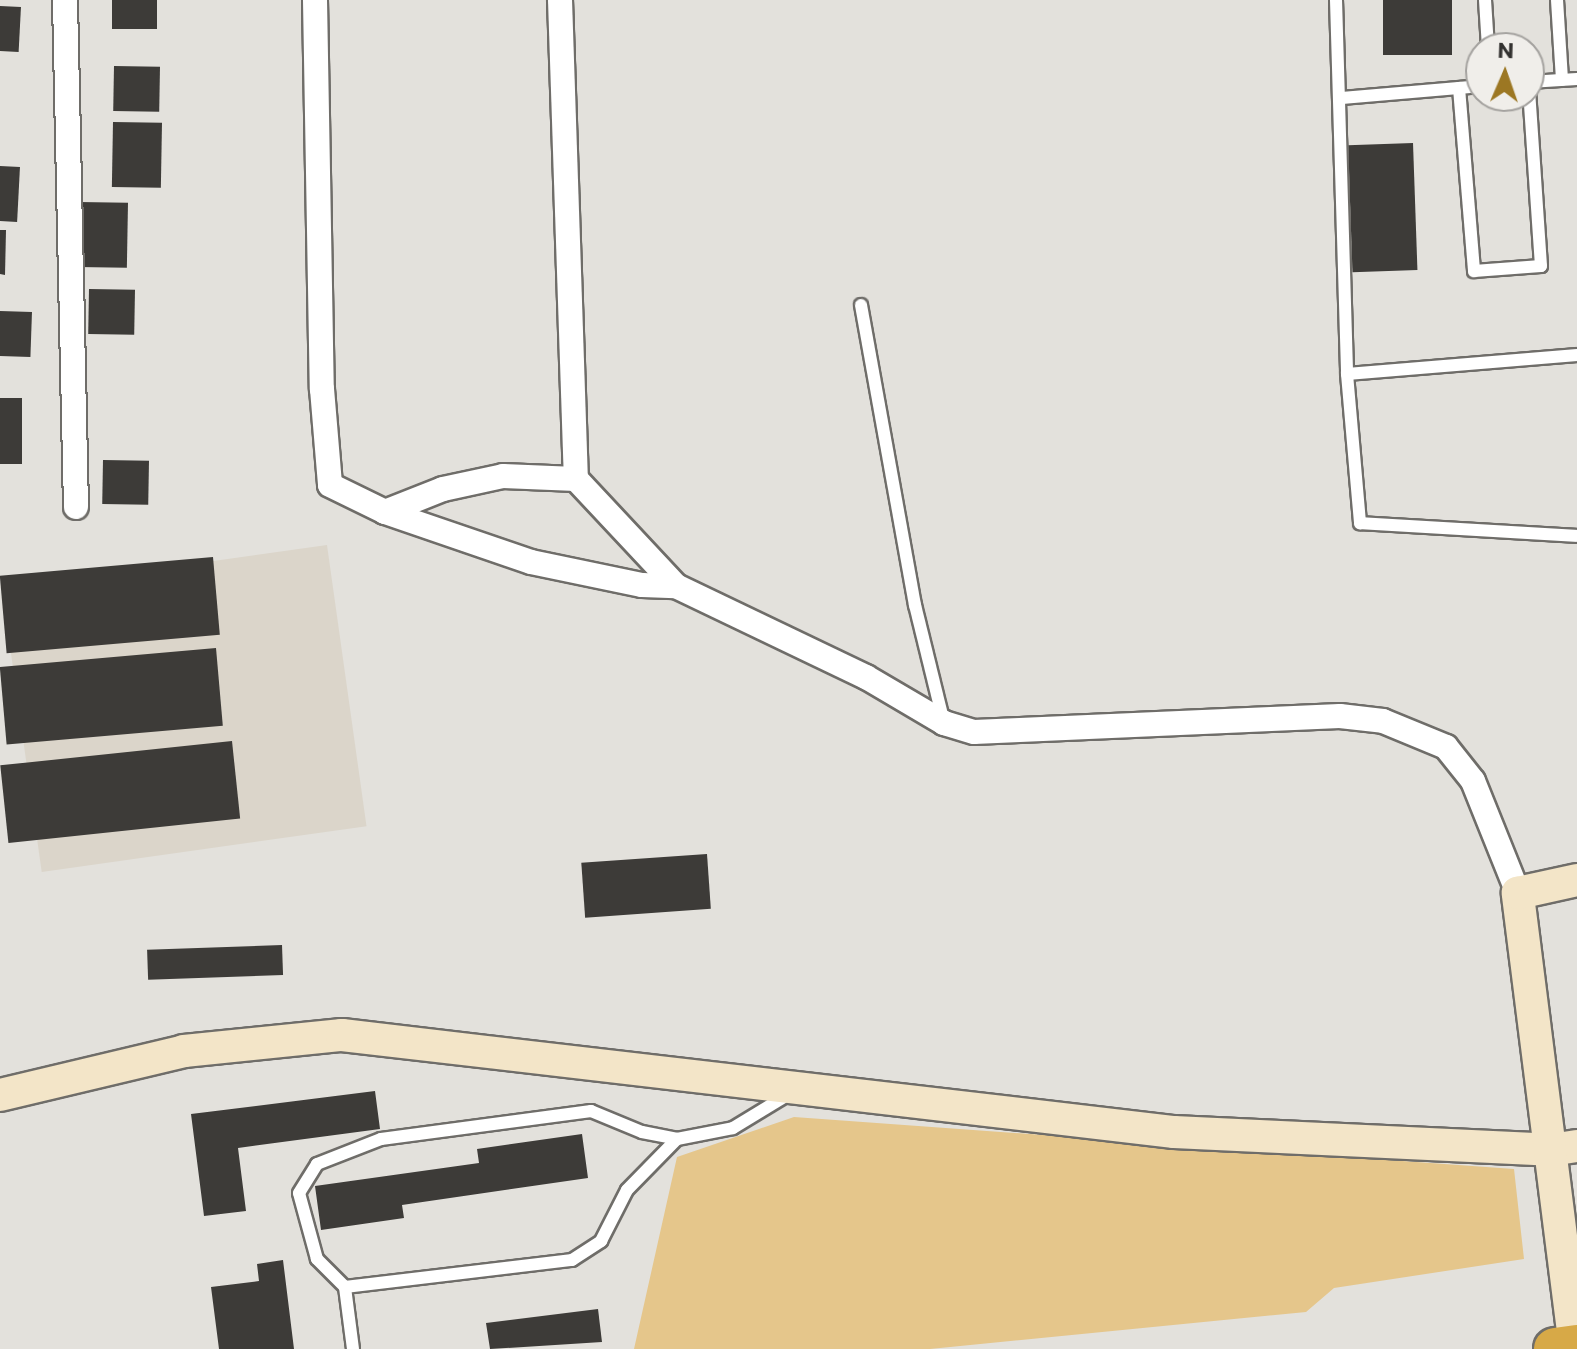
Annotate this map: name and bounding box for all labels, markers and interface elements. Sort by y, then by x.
north arrow [1465,32,1545,112]
text: N [1497,36,1515,63]

